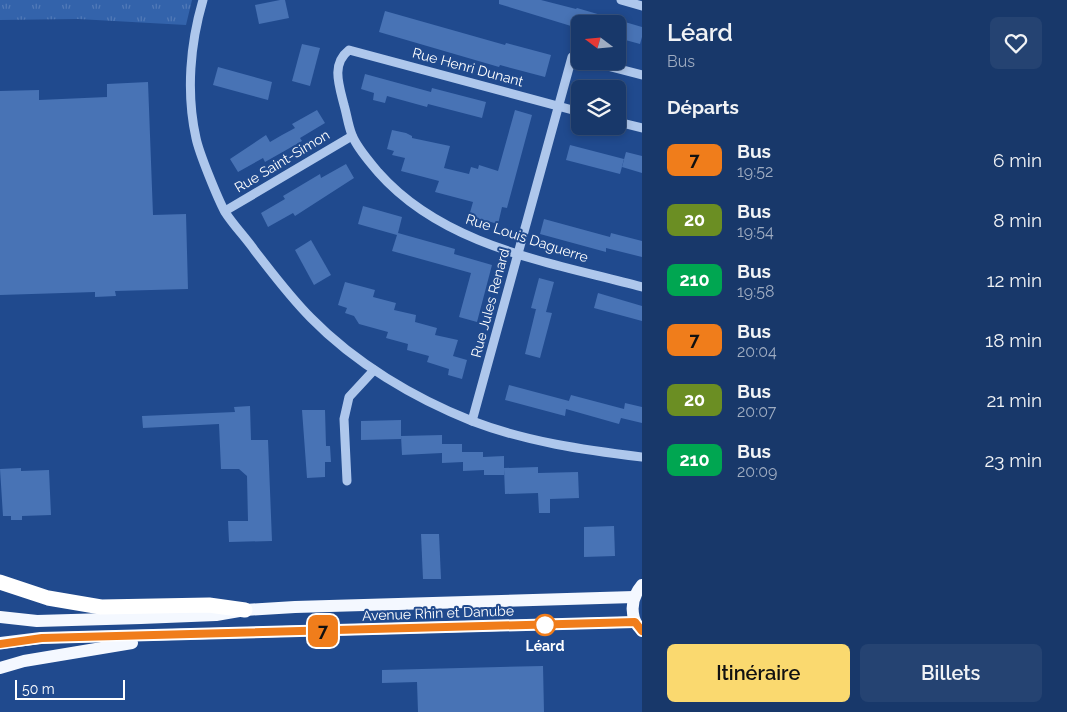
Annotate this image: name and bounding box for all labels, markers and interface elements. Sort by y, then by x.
north arrow [571,15,626,70]
map controls [571,15,626,135]
button: heart [990,17,1042,69]
text: Léard [667,18,733,47]
street label: Rue Henri Dunant [411,44,526,90]
text: Bus [667,52,695,71]
button: layers [571,80,626,135]
text: Départs [667,96,739,118]
street label: Rue Saint-Simon [232,126,332,196]
text: Bus [737,140,771,162]
text: 7 [689,149,700,170]
text: 6 min [993,149,1042,171]
text: 19:52 [737,162,773,181]
text: Bus [737,200,771,222]
text: 20 [684,209,705,230]
text: 8 min [993,209,1042,231]
street label: Rue Louis Daguerre [464,211,590,265]
text: 19:54 [737,222,774,241]
street label: Rue Jules Renard [468,247,512,359]
text: Bus [737,260,771,282]
text: 210 [679,269,710,290]
text: 12 min [986,269,1042,291]
text: 19:58 [737,282,774,301]
text: Bus [737,320,771,342]
text: 7 [689,329,700,350]
text: 18 min [985,329,1042,351]
text: 20:04 [737,342,777,361]
text: Bus [737,380,771,402]
text: 20 [684,389,705,410]
text: 21 min [986,389,1042,411]
text: 20:07 [737,402,776,421]
text: Bus [737,440,771,462]
text: 210 [679,449,710,470]
text: 23 min [984,449,1042,471]
text: 20:09 [737,462,777,481]
street label: Avenue Rhin et Danube [362,602,514,624]
marker: Léard [534,614,556,636]
line badge: 7 [307,615,339,647]
text: 7 [318,620,328,641]
place label: Léard [526,638,564,654]
button: Itinéraire [667,644,850,702]
button: Billets [860,644,1042,702]
scale bar [15,677,125,700]
text: 50 m [22,681,55,697]

